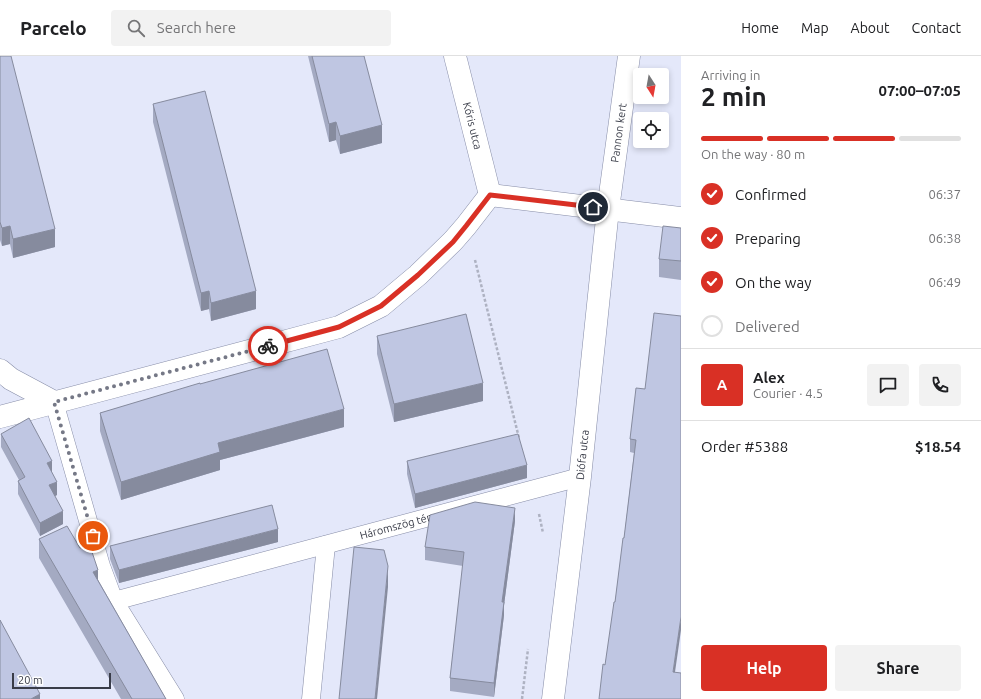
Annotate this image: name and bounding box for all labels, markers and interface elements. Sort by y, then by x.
search box [111,10,391,46]
text: Parcelo [20,17,87,39]
icon: search [125,17,147,39]
text: Search here [157,19,236,36]
text: Home [741,20,779,36]
text: Map [801,20,829,36]
text: About [851,20,890,36]
text: Contact [912,20,961,36]
north arrow [633,68,669,104]
map controls [633,68,669,148]
text: Arriving in [701,68,760,82]
text: 2 min [701,82,767,111]
text: 07:00–07:05 [878,82,961,99]
street label: Kőris utca [461,101,484,151]
street label: Pannon kert [608,102,629,163]
button: locate [633,112,669,148]
text: On the way · 80 m [701,147,805,161]
icon: check [701,183,723,205]
text: Confirmed [735,186,807,203]
text: 06:37 [928,187,961,201]
pin [576,190,610,224]
icon: home [582,196,604,218]
icon: check [701,227,723,249]
text: Preparing [735,230,801,247]
text: 06:38 [928,231,961,245]
icon: check [701,271,723,293]
text: On the way [735,274,811,291]
text: 06:49 [928,275,961,289]
text: Delivered [735,318,800,335]
courier [248,326,288,366]
icon: bike [257,335,279,357]
button: chat [867,364,909,406]
button: phone [919,364,961,406]
text: Alex [753,369,785,386]
text: A [717,376,727,393]
text: Courier · 4.5 [753,386,823,400]
street label: Diófa utca [574,429,591,481]
text: Order #5388 [701,438,788,455]
text: $18.54 [915,438,961,455]
street label: Háromszög tér [358,511,433,541]
pin [76,519,110,553]
icon: bag [82,525,104,547]
button: Help [701,645,827,691]
button: Share [835,645,961,691]
scale bar [12,671,111,690]
text: 20 m [18,674,42,686]

